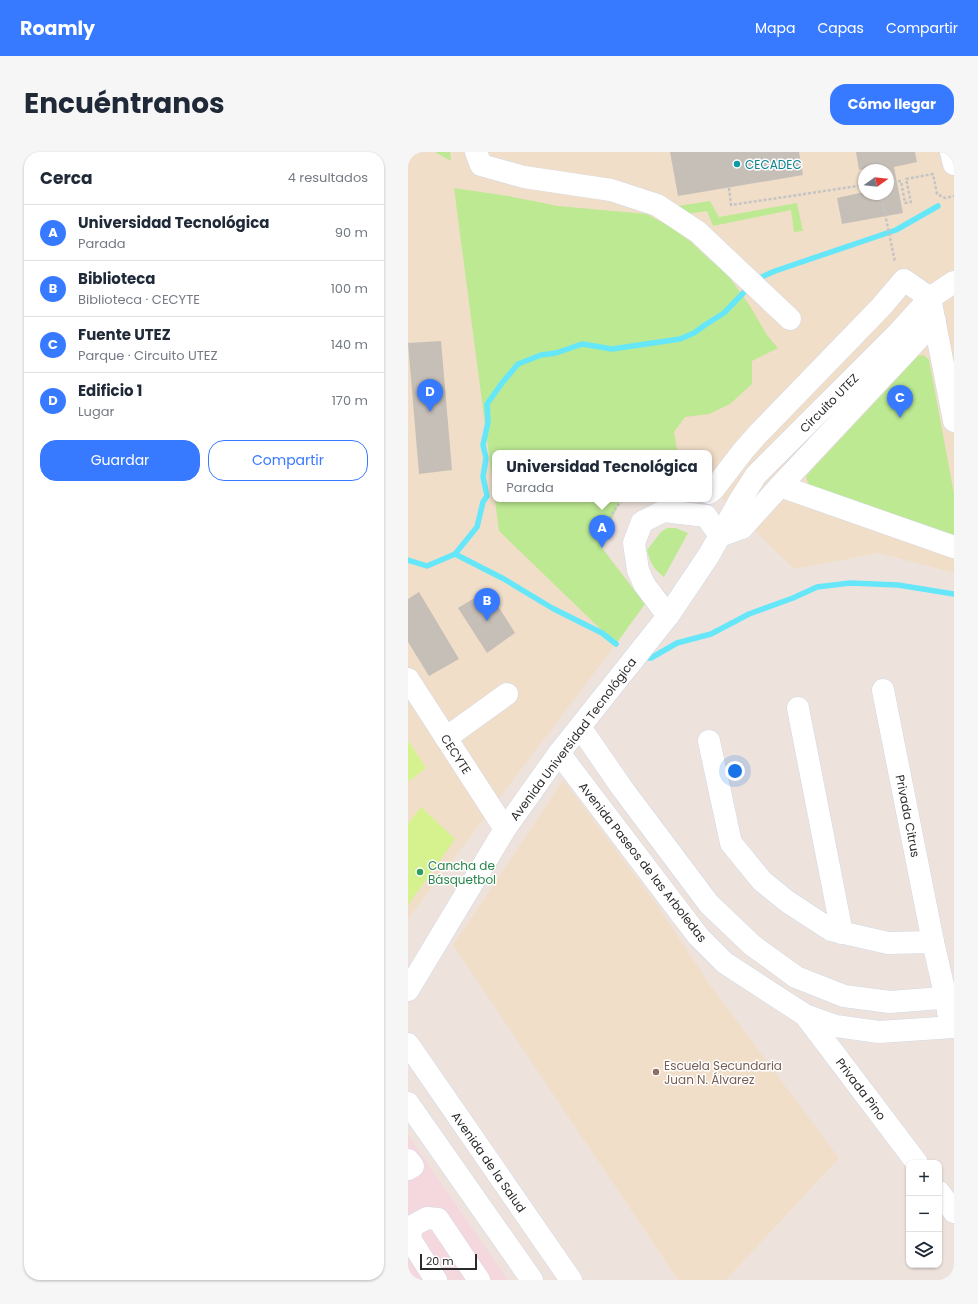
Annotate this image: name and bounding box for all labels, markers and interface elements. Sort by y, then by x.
text: Roamly [20,15,95,42]
text: Mapa [755,18,795,38]
text: Capas [817,18,864,38]
text: Compartir [886,18,958,38]
text: Encuéntranos [24,84,225,123]
button: Cómo llegar [830,84,954,125]
place label: CECADEC [745,156,802,173]
marker: CECADEC [732,159,742,169]
north arrow [858,164,894,200]
text: Cerca [40,166,93,190]
text: 4 resultados [288,168,368,187]
text: Universidad Tecnológica [78,212,269,233]
text: A [48,223,58,242]
text: 90 m [335,223,368,242]
text: Parada [78,234,126,253]
text: Biblioteca [78,268,156,289]
text: B [49,279,57,298]
text: 100 m [331,279,368,298]
text: Biblioteca · CECYTE [78,290,200,309]
text: Fuente UTEZ [78,324,171,345]
text: C [48,335,58,354]
text: 140 m [331,335,368,354]
text: Parque · Circuito UTEZ [78,346,218,365]
street label: Circuito UTEZ [796,370,862,436]
pin: D [417,379,443,412]
text: Edificio 1 [78,380,142,401]
pin: C [887,385,913,418]
text: D [48,391,58,410]
text: 170 m [332,391,368,410]
text: Lugar [78,402,114,421]
button: Guardar [40,440,200,481]
button: Compartir [208,440,368,481]
popup [492,450,712,502]
text: Universidad Tecnológica [506,456,698,477]
text: Parada [506,478,554,497]
pin: A [589,515,615,548]
pin: B [474,588,500,621]
street label: Avenida Universidad Tecnológica [506,654,640,824]
street label: CECYTE [437,731,475,777]
your location [725,761,745,781]
street label: Privada Citrus [892,773,924,859]
street label: Avenida Paseos de las Arboledas [575,778,711,946]
place label: Cancha de Básquetbol [428,857,496,888]
marker: Cancha de Básquetbol [415,867,425,877]
street label: Privada Pino [832,1054,890,1124]
place label: Escuela Secundaria Juan N. Álvarez [664,1057,782,1088]
marker: Escuela Secundaria Juan N. Álvarez [651,1067,661,1077]
street label: Avenida de la Salud [448,1108,530,1216]
map controls [906,1160,942,1268]
button: + [906,1160,942,1196]
button: − [906,1196,942,1232]
button: layers [906,1232,942,1268]
scale bar [420,1252,477,1271]
text: 20 m [426,1253,454,1269]

